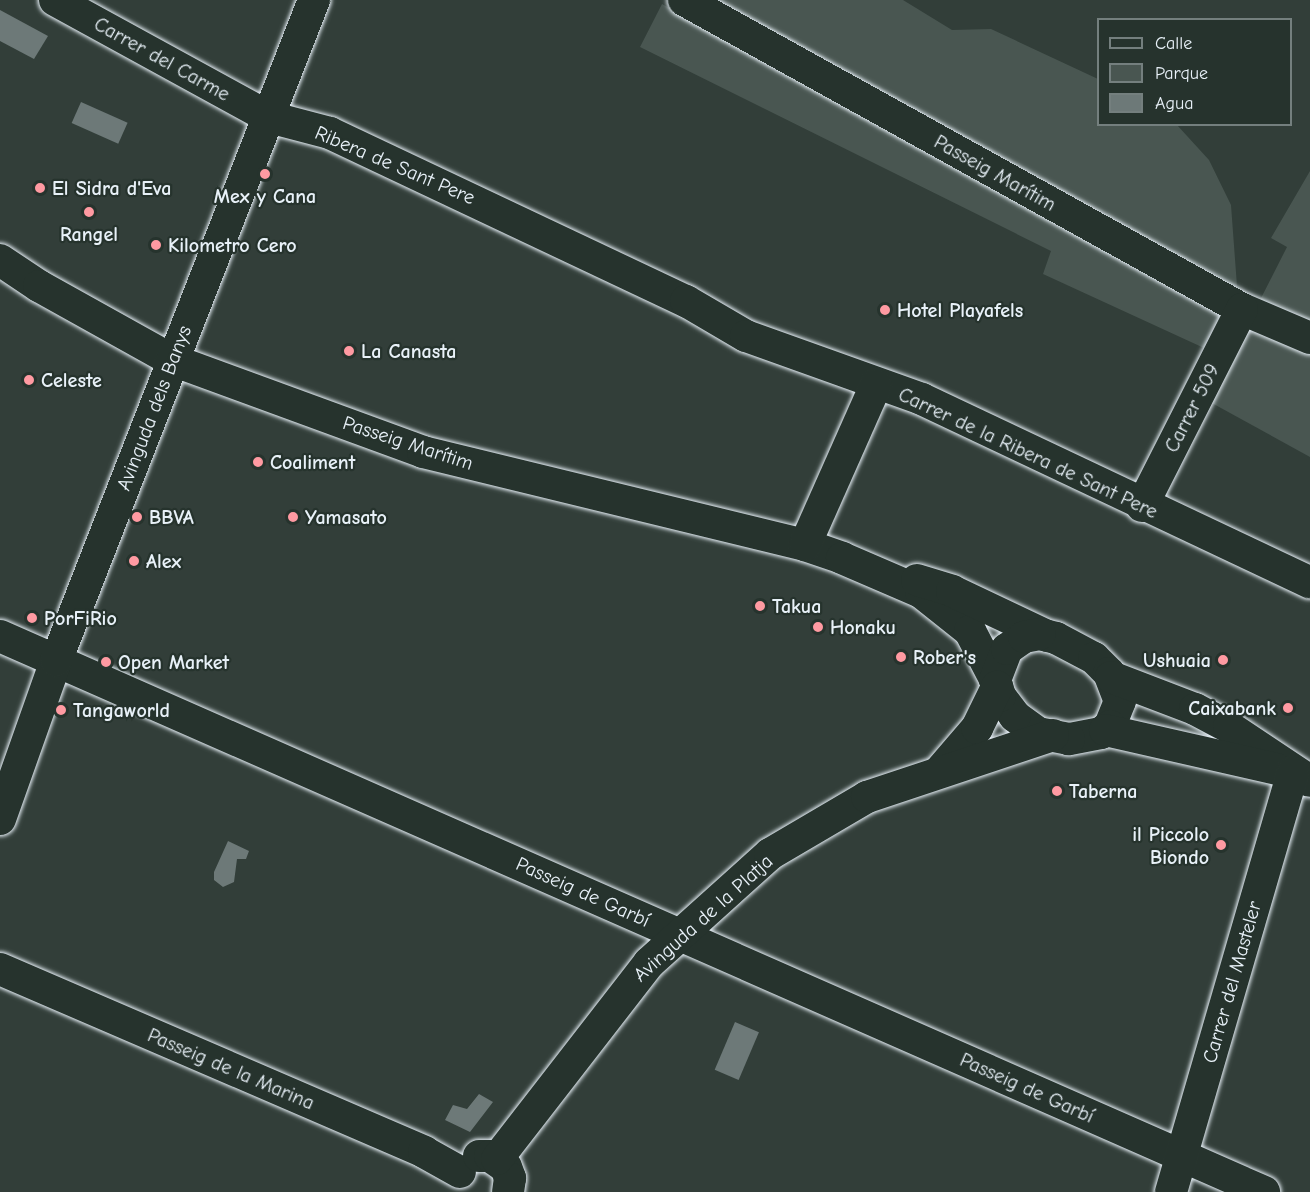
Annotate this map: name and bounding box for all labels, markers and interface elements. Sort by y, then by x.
street label: Carrer del Carme [90,12,234,106]
legend [1097,18,1292,126]
text: Calle [1155,33,1192,54]
text: Parque [1155,63,1208,84]
text: Agua [1155,93,1193,114]
street label: Ribera de Sant Pere [311,120,479,210]
street label: Passeig Marítim [930,130,1060,216]
marker: Mex y Cana [258,167,272,181]
place label: El Sidra d'Eva [52,176,171,200]
marker: El Sidra d'Eva [33,181,47,195]
place label: Mex y Cana [214,184,316,208]
marker: Rangel [82,205,96,219]
place label: Rangel [60,222,118,246]
place label: Kilometro Cero [168,233,297,257]
marker: Kilometro Cero [149,238,163,252]
place label: Hotel Playafels [897,298,1023,322]
marker: Hotel Playafels [878,303,892,317]
street label: Avinguda dels Banys [111,322,197,494]
place label: La Canasta [361,339,456,363]
marker: La Canasta [342,344,356,358]
street label: Carrer 509 [1159,360,1225,456]
place label: Celeste [41,368,102,392]
marker: Celeste [22,373,36,387]
street label: Carrer de la Ribera de Sant Pere [895,382,1161,524]
street label: Passeig Marítim [340,411,476,475]
place label: Coaliment [270,450,355,474]
marker: Coaliment [251,455,265,469]
place label: BBVA [149,505,194,529]
place label: Yamasato [305,505,387,529]
marker: BBVA [130,510,144,524]
marker: Yamasato [286,510,300,524]
place label: Alex [146,549,181,573]
marker: Alex [127,554,141,568]
place label: Takua [772,594,821,618]
marker: Takua [753,599,767,613]
place label: PorFiRio [44,606,117,630]
marker: PorFiRio [25,611,39,625]
place label: Honaku [830,615,896,639]
marker: Honaku [811,620,825,634]
place label: Rober's [913,645,976,669]
place label: Ushuaia [1143,648,1211,672]
place label: Open Market [118,650,229,674]
marker: Rober's [894,650,908,664]
marker: Ushuaia [1216,653,1230,667]
marker: Open Market [99,655,113,669]
place label: Caixabank [1188,696,1276,720]
place label: Tangaworld [73,698,170,722]
marker: Caixabank [1281,701,1295,715]
marker: Tangaworld [54,703,68,717]
place label: Taberna [1069,779,1137,803]
marker: Taberna [1050,784,1064,798]
place label: il Piccolo Biondo [1132,822,1209,869]
marker: il Piccolo Biondo [1214,838,1228,852]
street label: Avinguda de la Platja [628,849,778,987]
street label: Passeig de Garbí [512,852,654,932]
street label: Carrer del Masteler [1197,898,1267,1066]
street label: Passeig de la Marina [144,1023,318,1115]
street label: Passeig de Garbí [956,1048,1098,1128]

